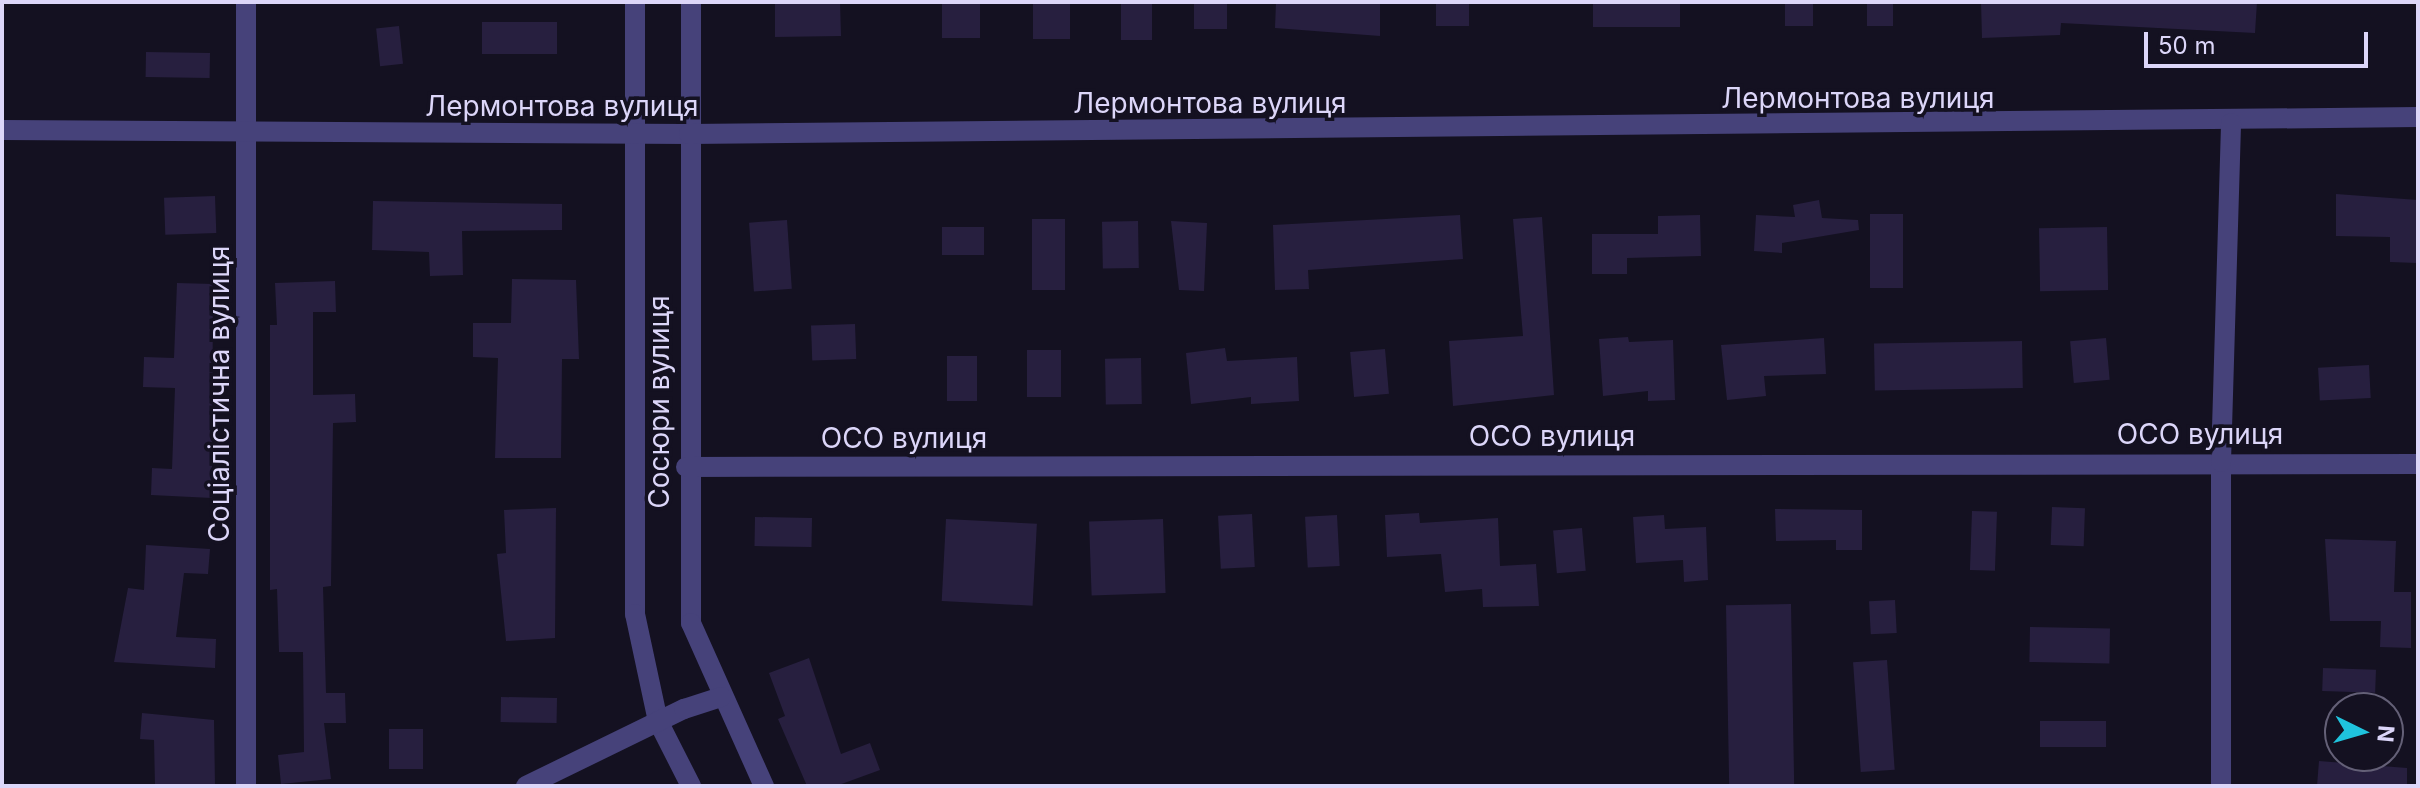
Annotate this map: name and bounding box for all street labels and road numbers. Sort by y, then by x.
street label: Лермонтова вулиця [1721,81,1995,115]
street label: Лермонтова вулиця [1073,86,1347,120]
street label: Лермонтова вулиця [425,89,699,123]
street label: Соціалістична вулиця [202,246,236,542]
street label: Сосюри вулиця [642,295,676,509]
street label: ОСО вулиця [2117,417,2283,451]
street label: ОСО вулиця [1469,419,1635,453]
street label: ОСО вулиця [821,421,987,455]

